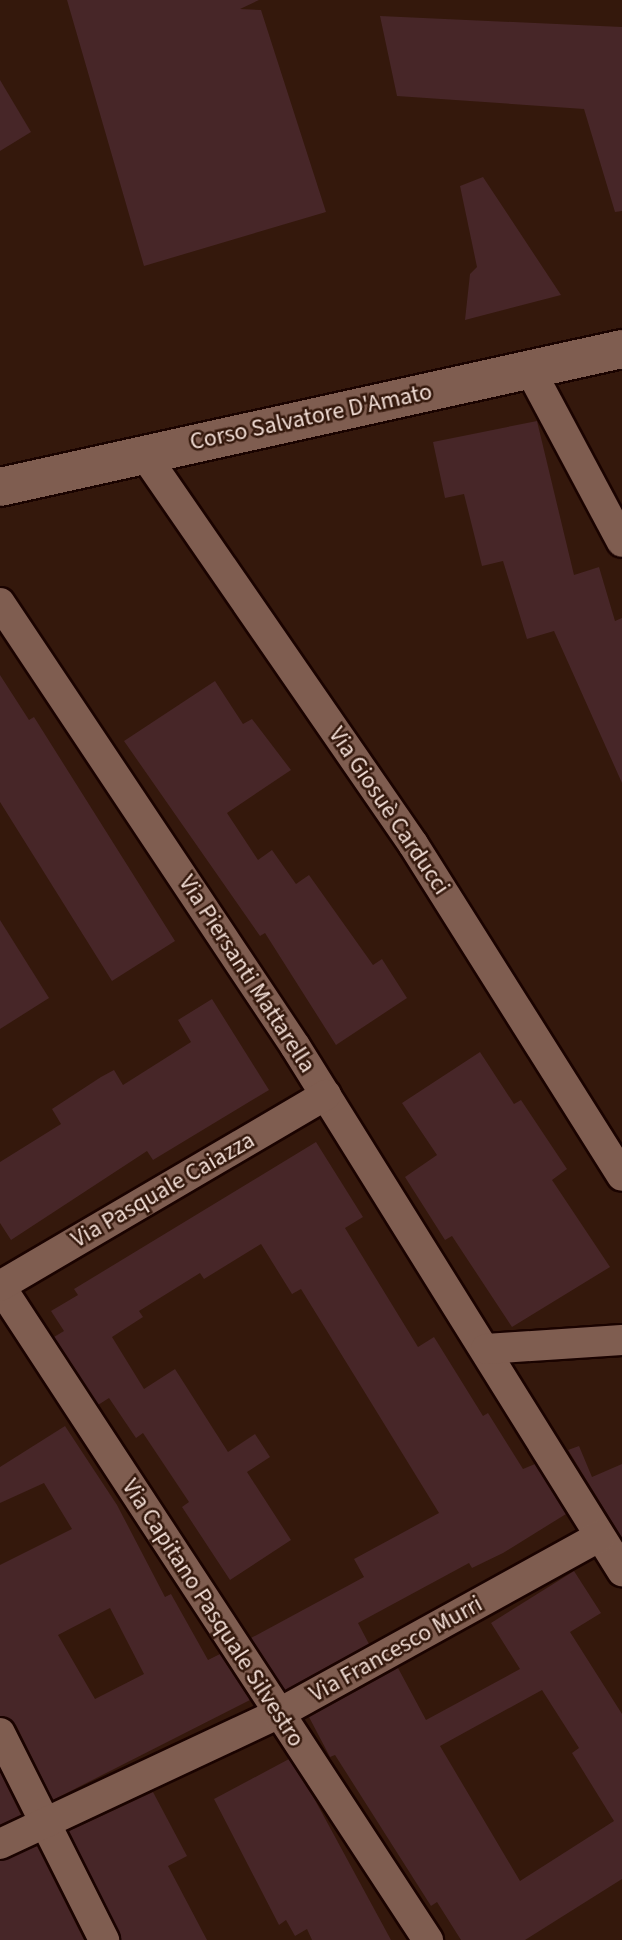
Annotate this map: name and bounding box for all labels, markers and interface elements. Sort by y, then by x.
street label: Corso Salvatore D'Amato [187,377,435,457]
street label: Via Giosuè Carducci [322,722,456,900]
street label: Via Piersanti Mattarella [172,870,322,1078]
street label: Via Pasquale Caiazza [66,1126,260,1254]
street label: Via Capitano Pasquale Silvestro [116,1474,310,1752]
street label: Via Francesco Murri [305,1590,487,1708]

